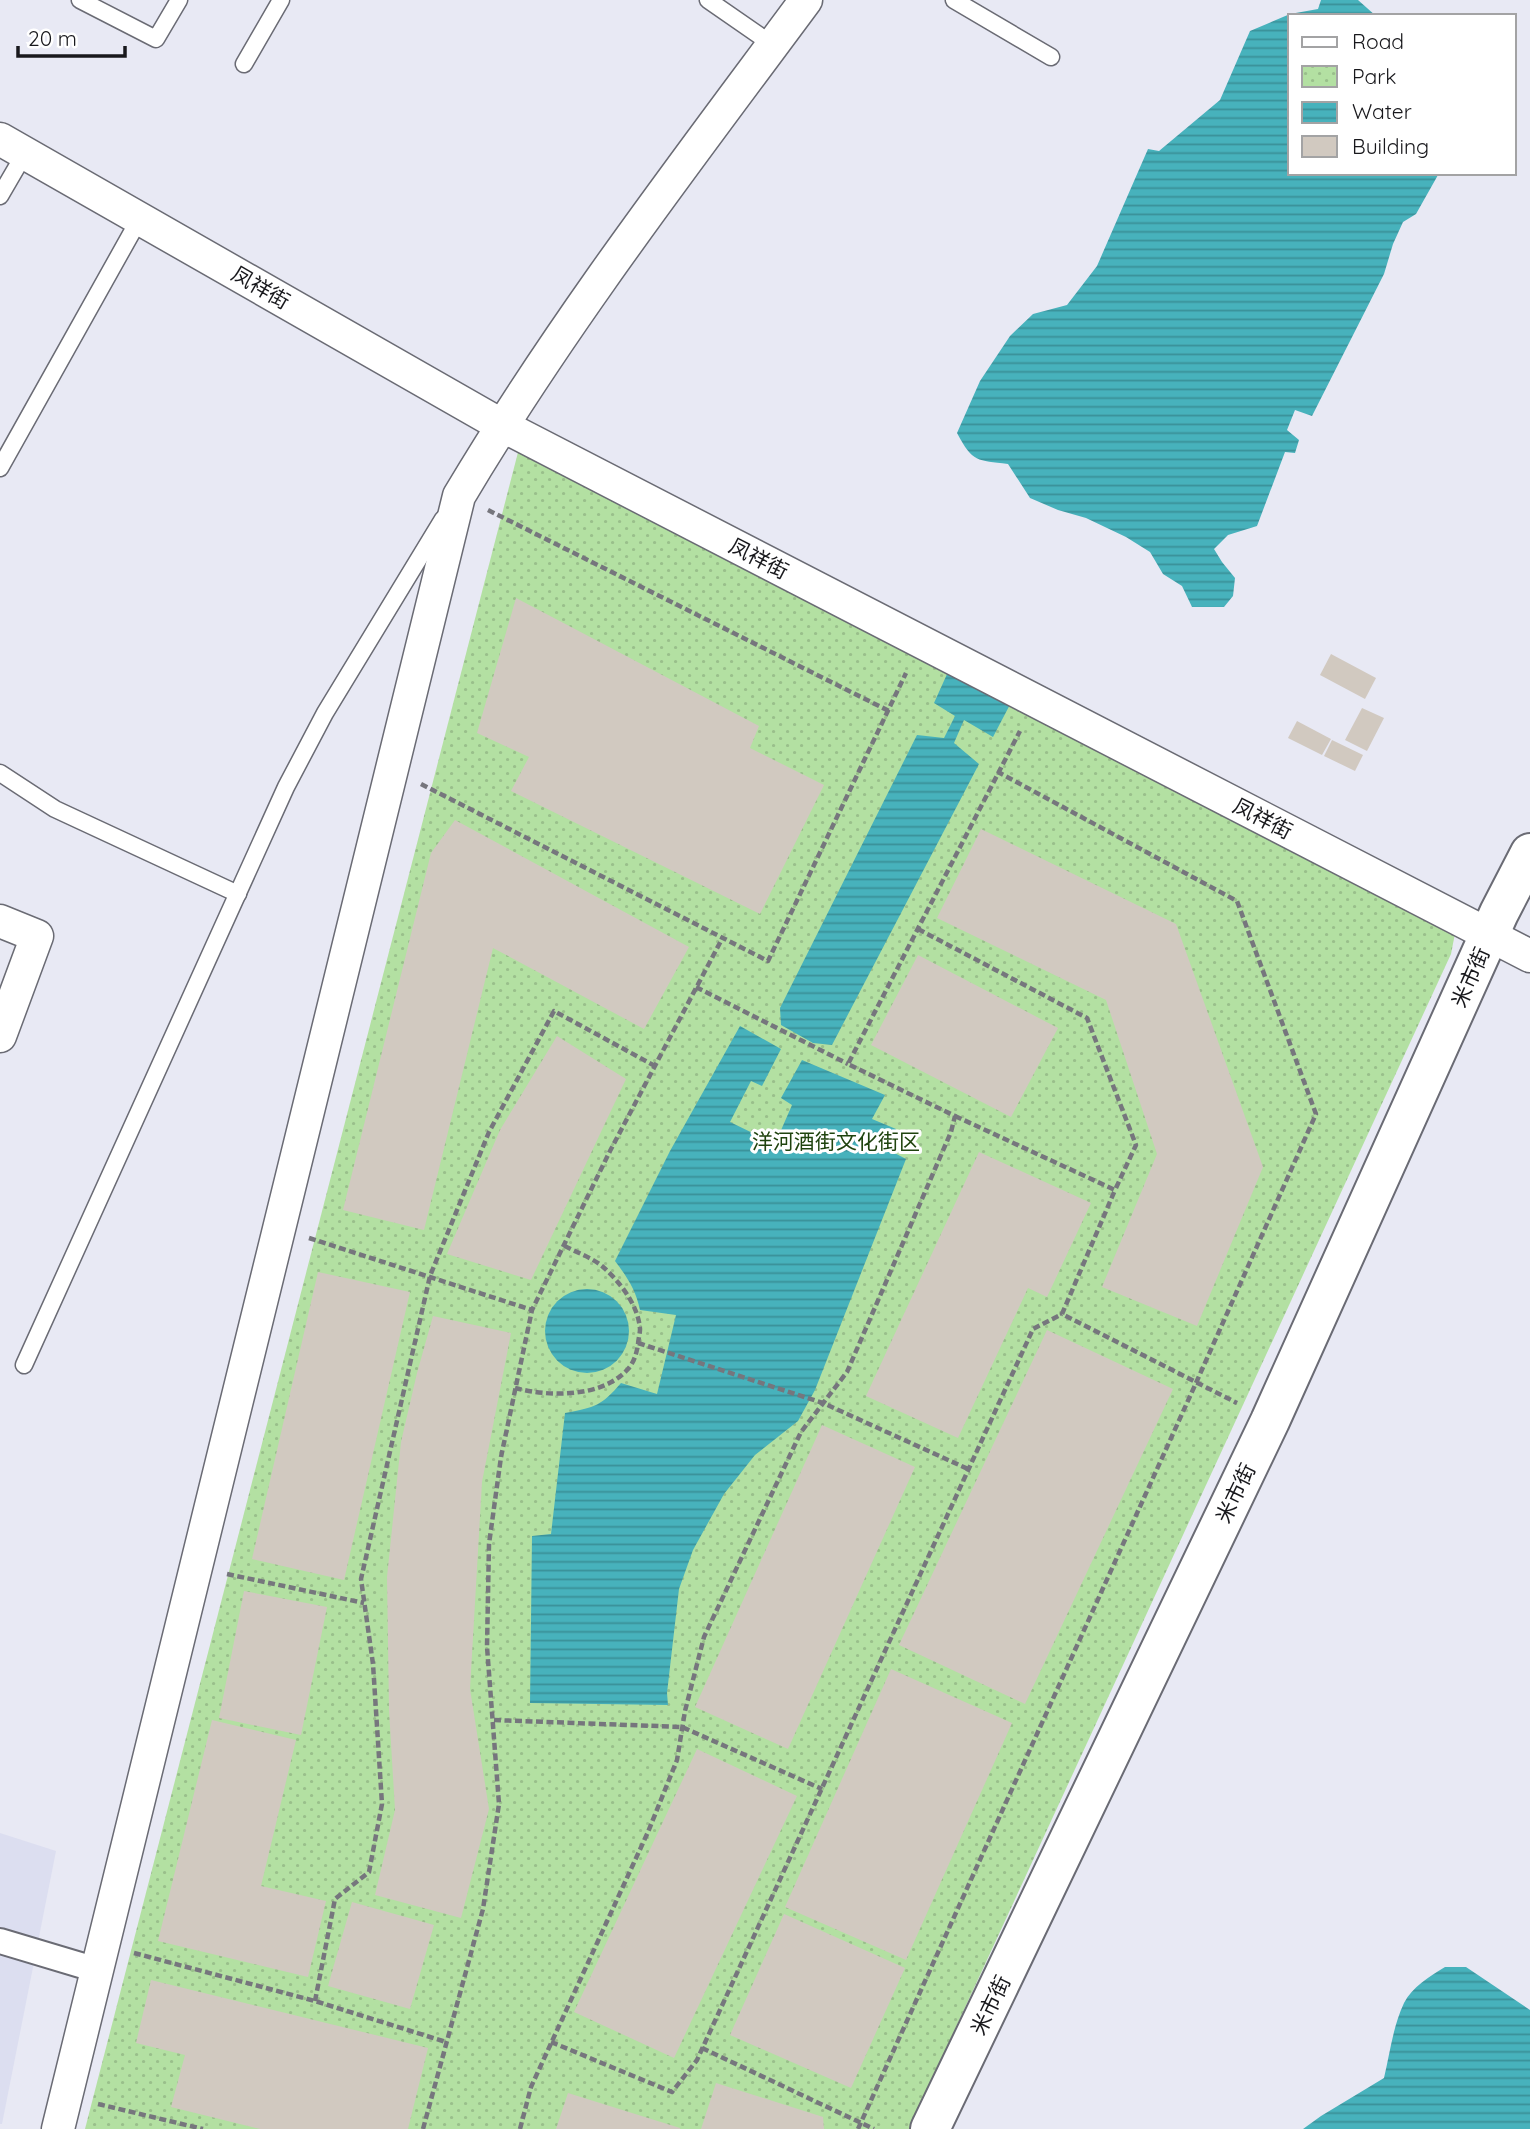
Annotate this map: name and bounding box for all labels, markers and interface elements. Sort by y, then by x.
scale bar [18,14,124,58]
legend [1288,14,1516,175]
text: 20 m [28,25,77,51]
text: Road [1352,28,1404,54]
text: Park [1352,63,1396,89]
text: Water [1352,98,1412,124]
text: Building [1352,133,1429,159]
street label: 凤祥街 [227,260,295,314]
street label: 凤祥街 [725,532,793,584]
street label: 凤祥街 [1229,792,1297,844]
street label: 米市街 [1445,943,1495,1011]
park label: 洋河酒街文化街区 [752,1128,920,1154]
street label: 米市街 [1210,1459,1260,1527]
street label: 米市街 [965,1971,1015,2039]

